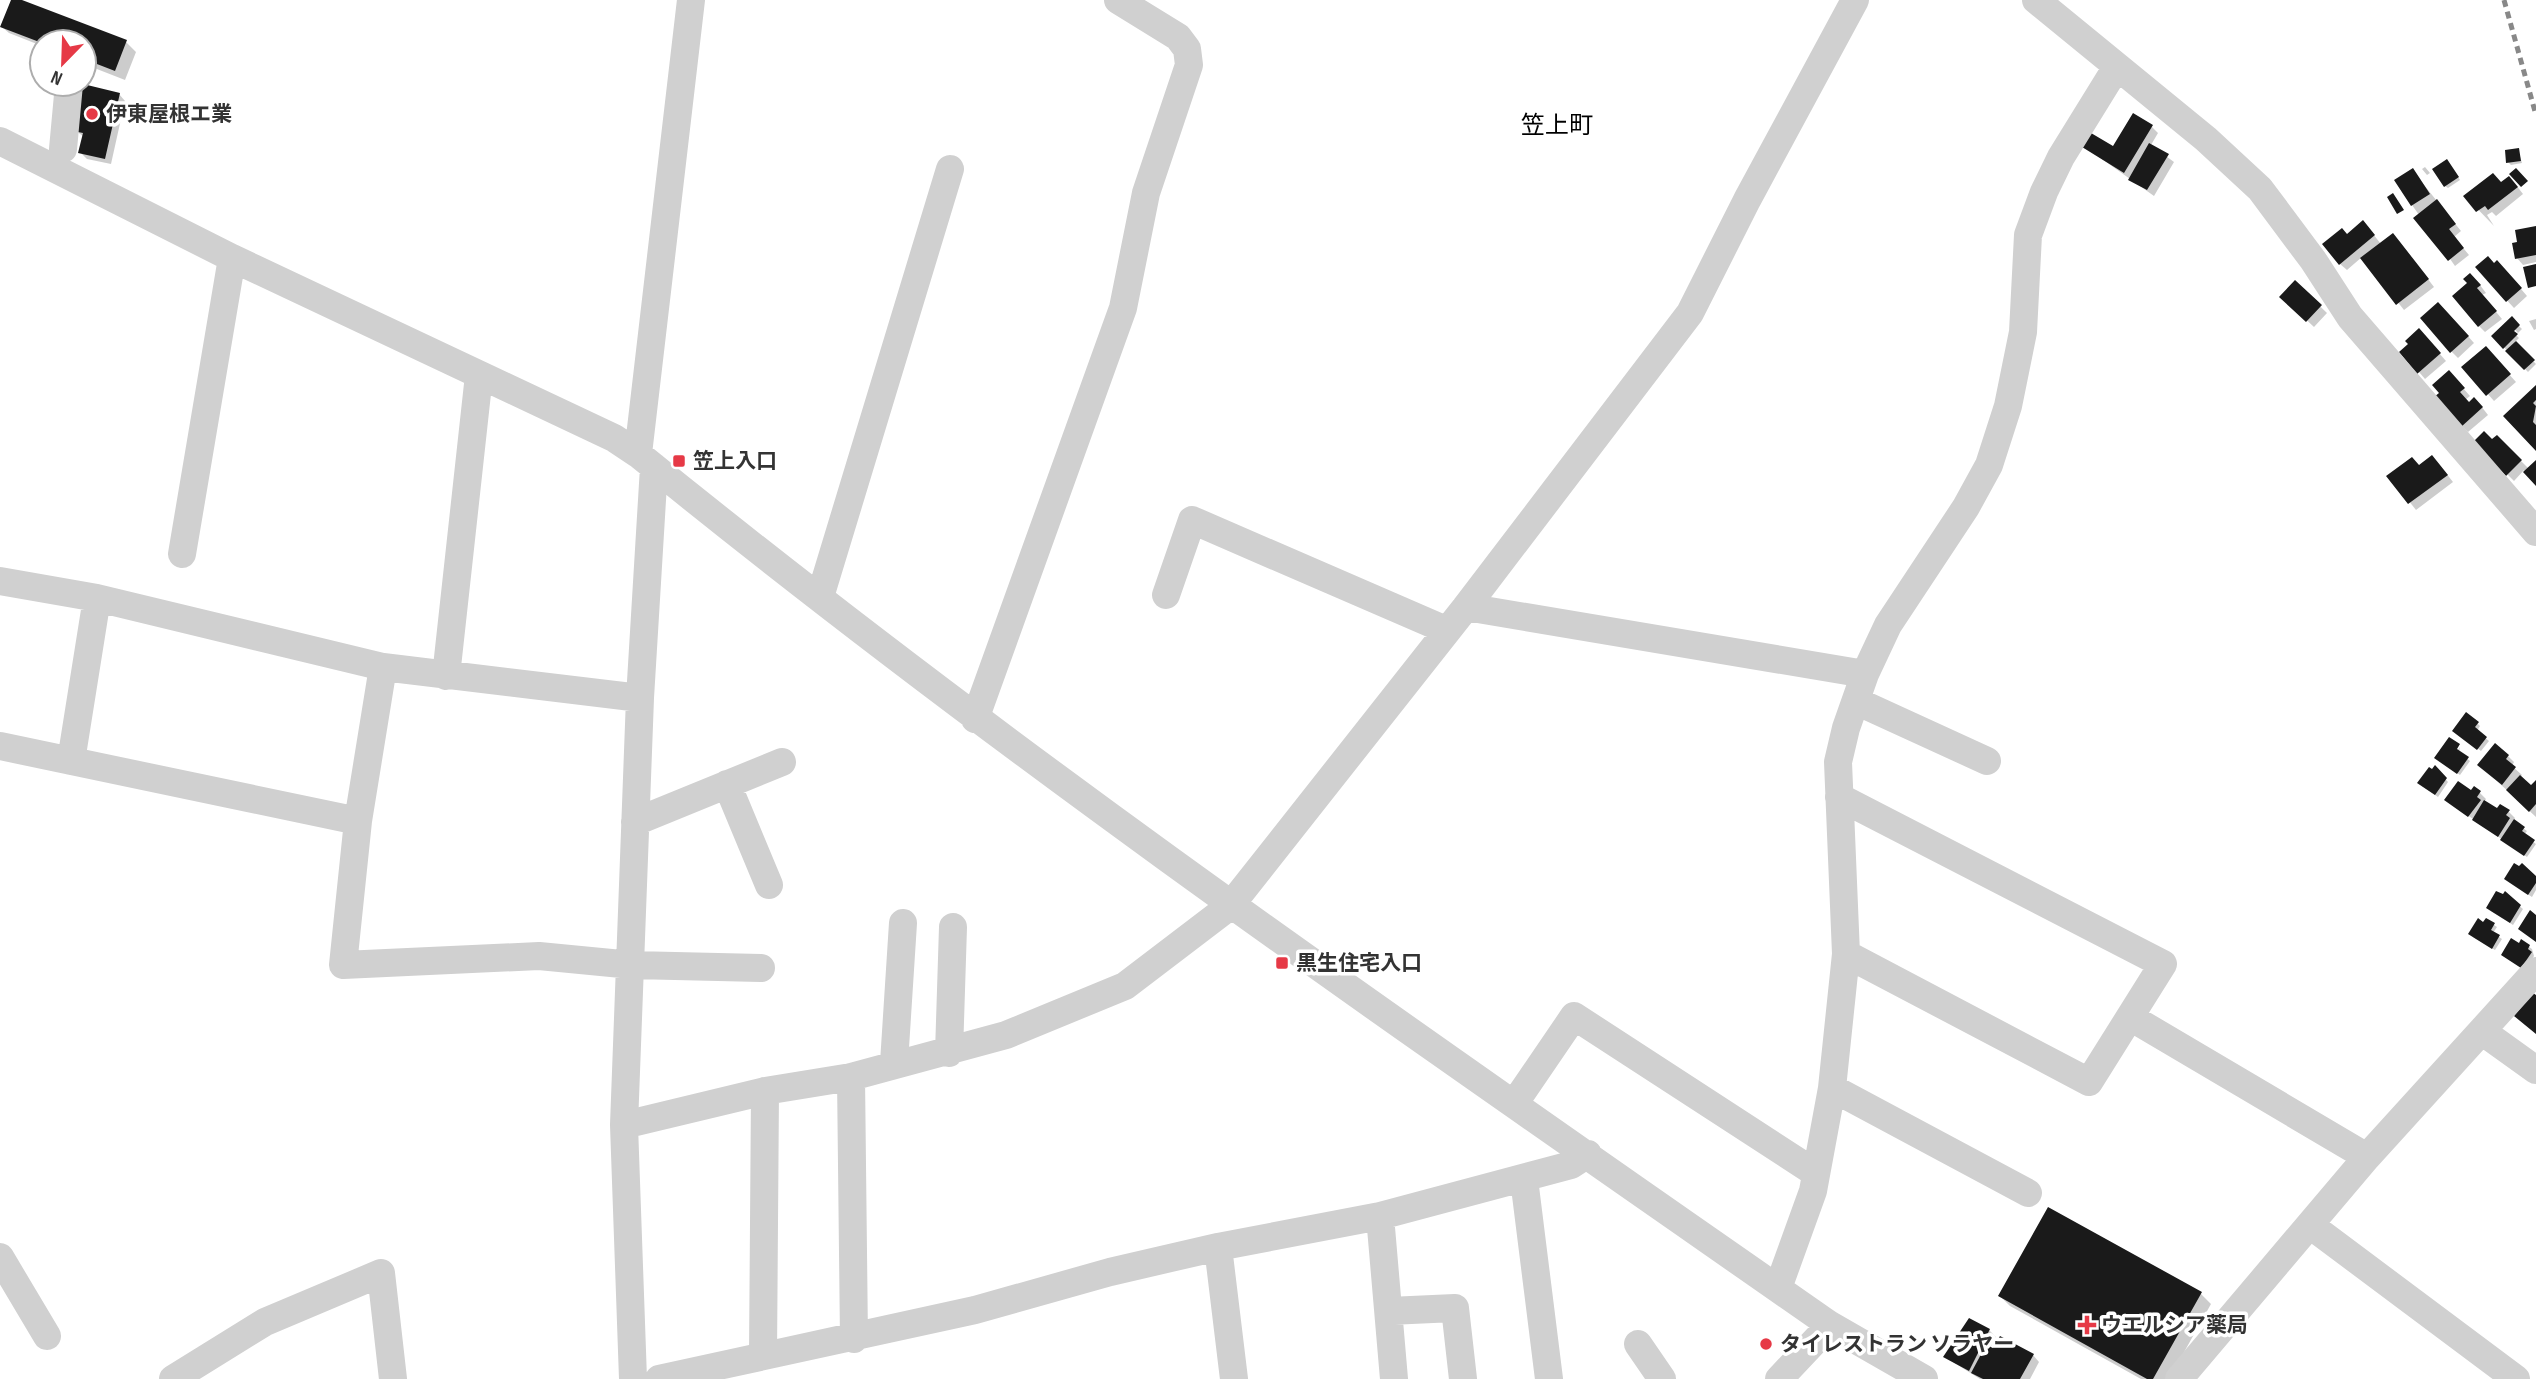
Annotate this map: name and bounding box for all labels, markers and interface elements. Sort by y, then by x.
north arrow [28,28,98,98]
text: N [48,65,66,90]
place label: 伊東屋根エ業 [106,102,232,127]
marker: 伊東屋根エ業 [84,106,100,122]
district label: 笠上町 [1521,111,1593,140]
place label: 笠上入口 [693,449,777,474]
marker: 笠上入口 [671,453,687,469]
place label: 黒生住宅入口 [1296,951,1422,976]
marker: 黒生住宅入口 [1274,955,1290,971]
place label: ウエルシア薬局 [2101,1313,2248,1338]
marker: ウエルシア薬局 [2079,1317,2095,1333]
place label: タイレストラン ソラヤー [1780,1332,2014,1357]
marker: タイレストラン ソラヤー [1758,1336,1774,1352]

